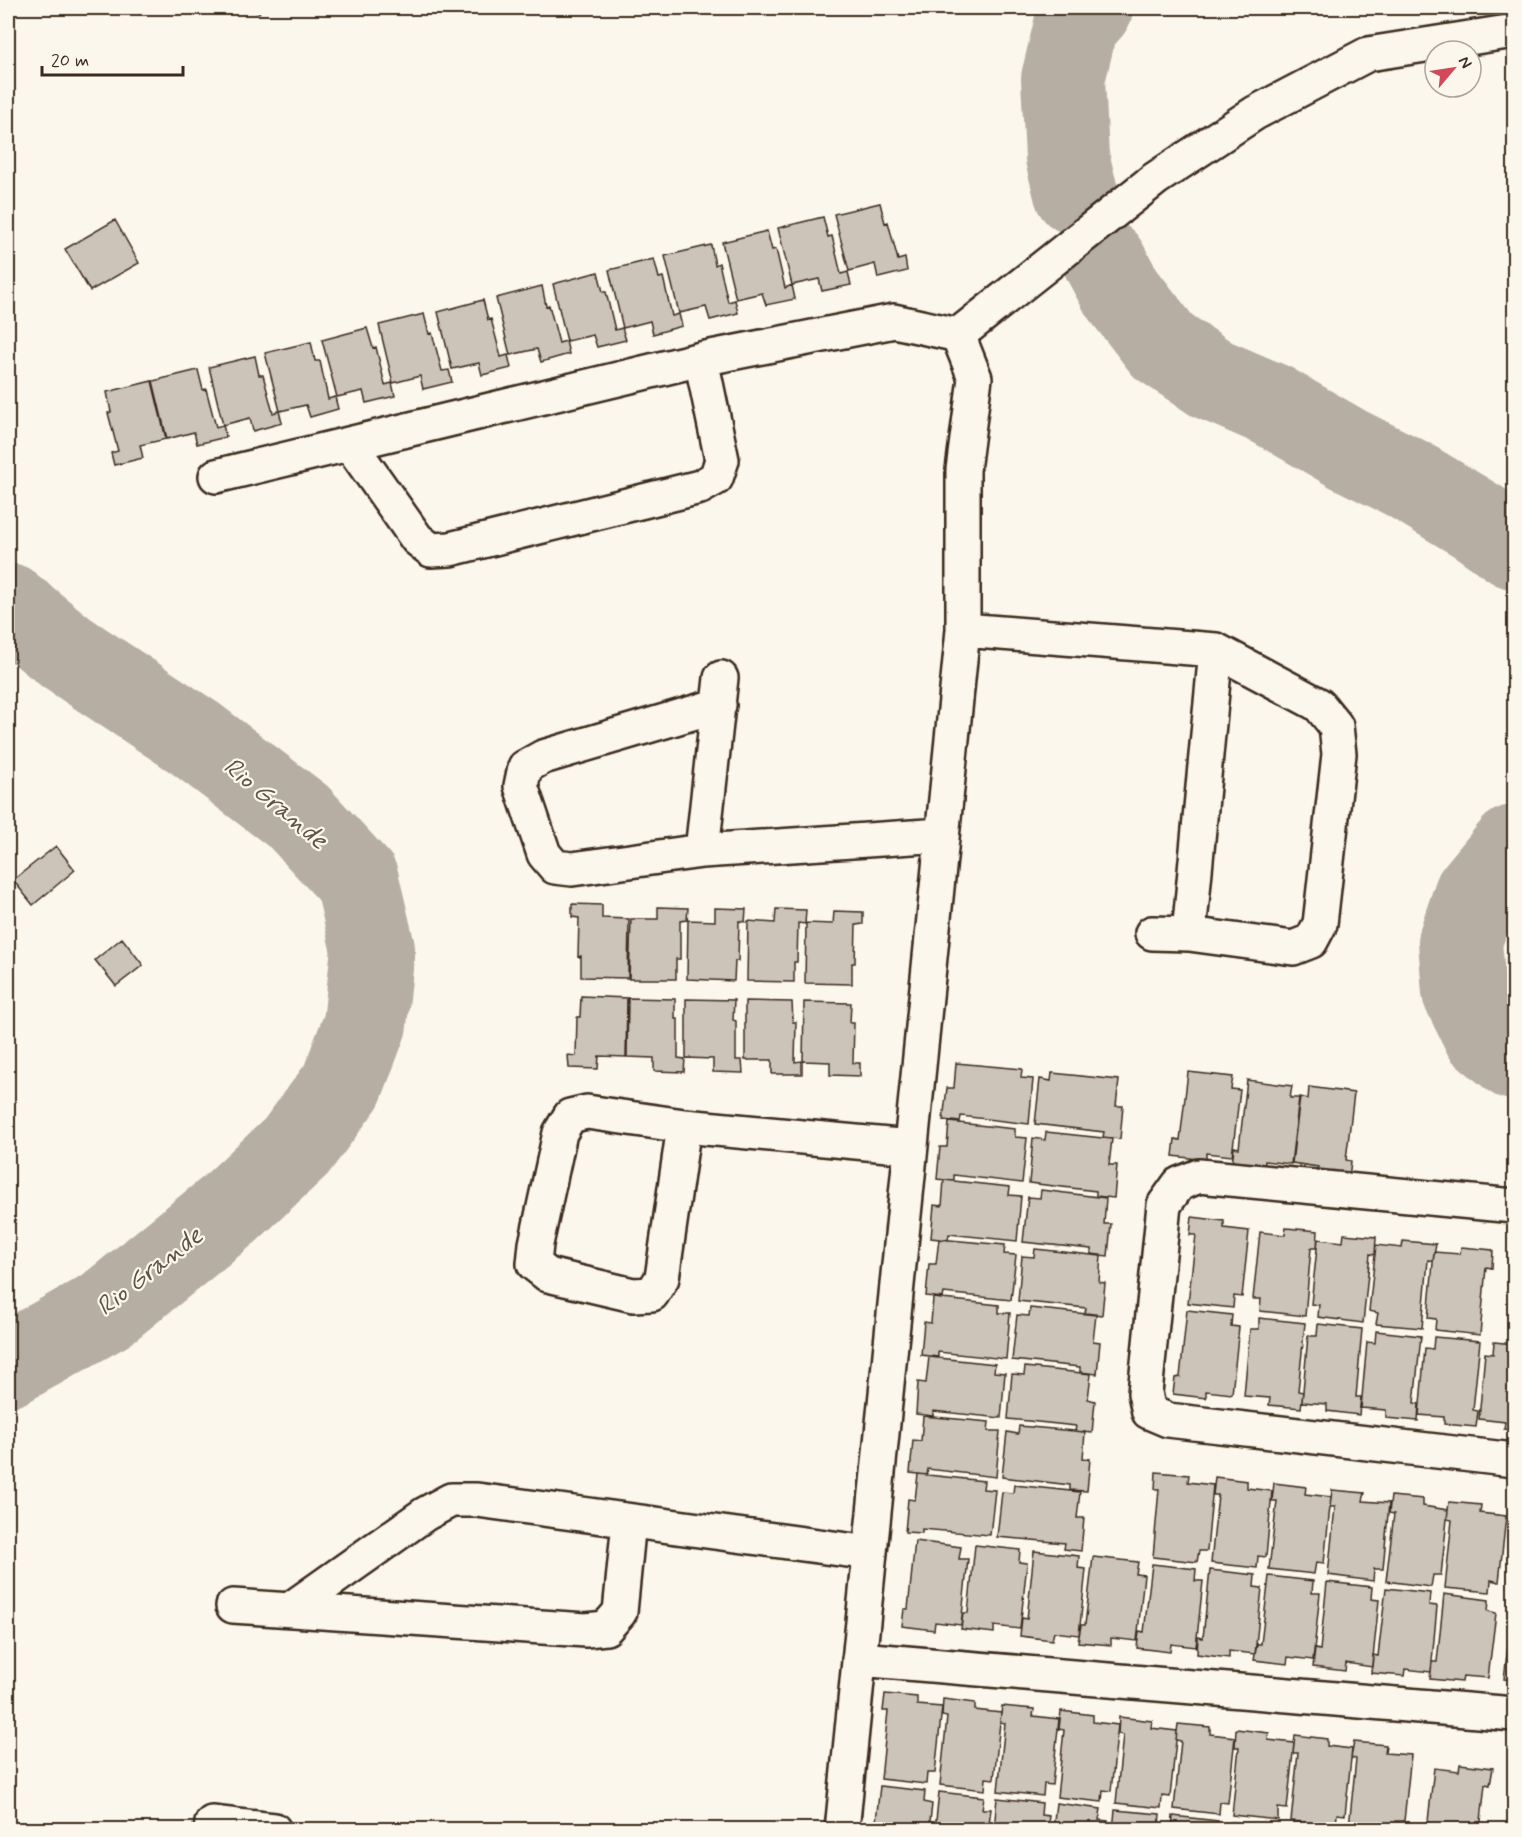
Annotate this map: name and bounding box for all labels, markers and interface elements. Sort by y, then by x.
scale bar [42,39,183,77]
north arrow [1423,39,1483,99]
text: 20 m [51,49,89,73]
text: N [1453,53,1477,72]
water label: Rio Grande [216,750,335,858]
water label: Rio Grande [90,1219,211,1324]

